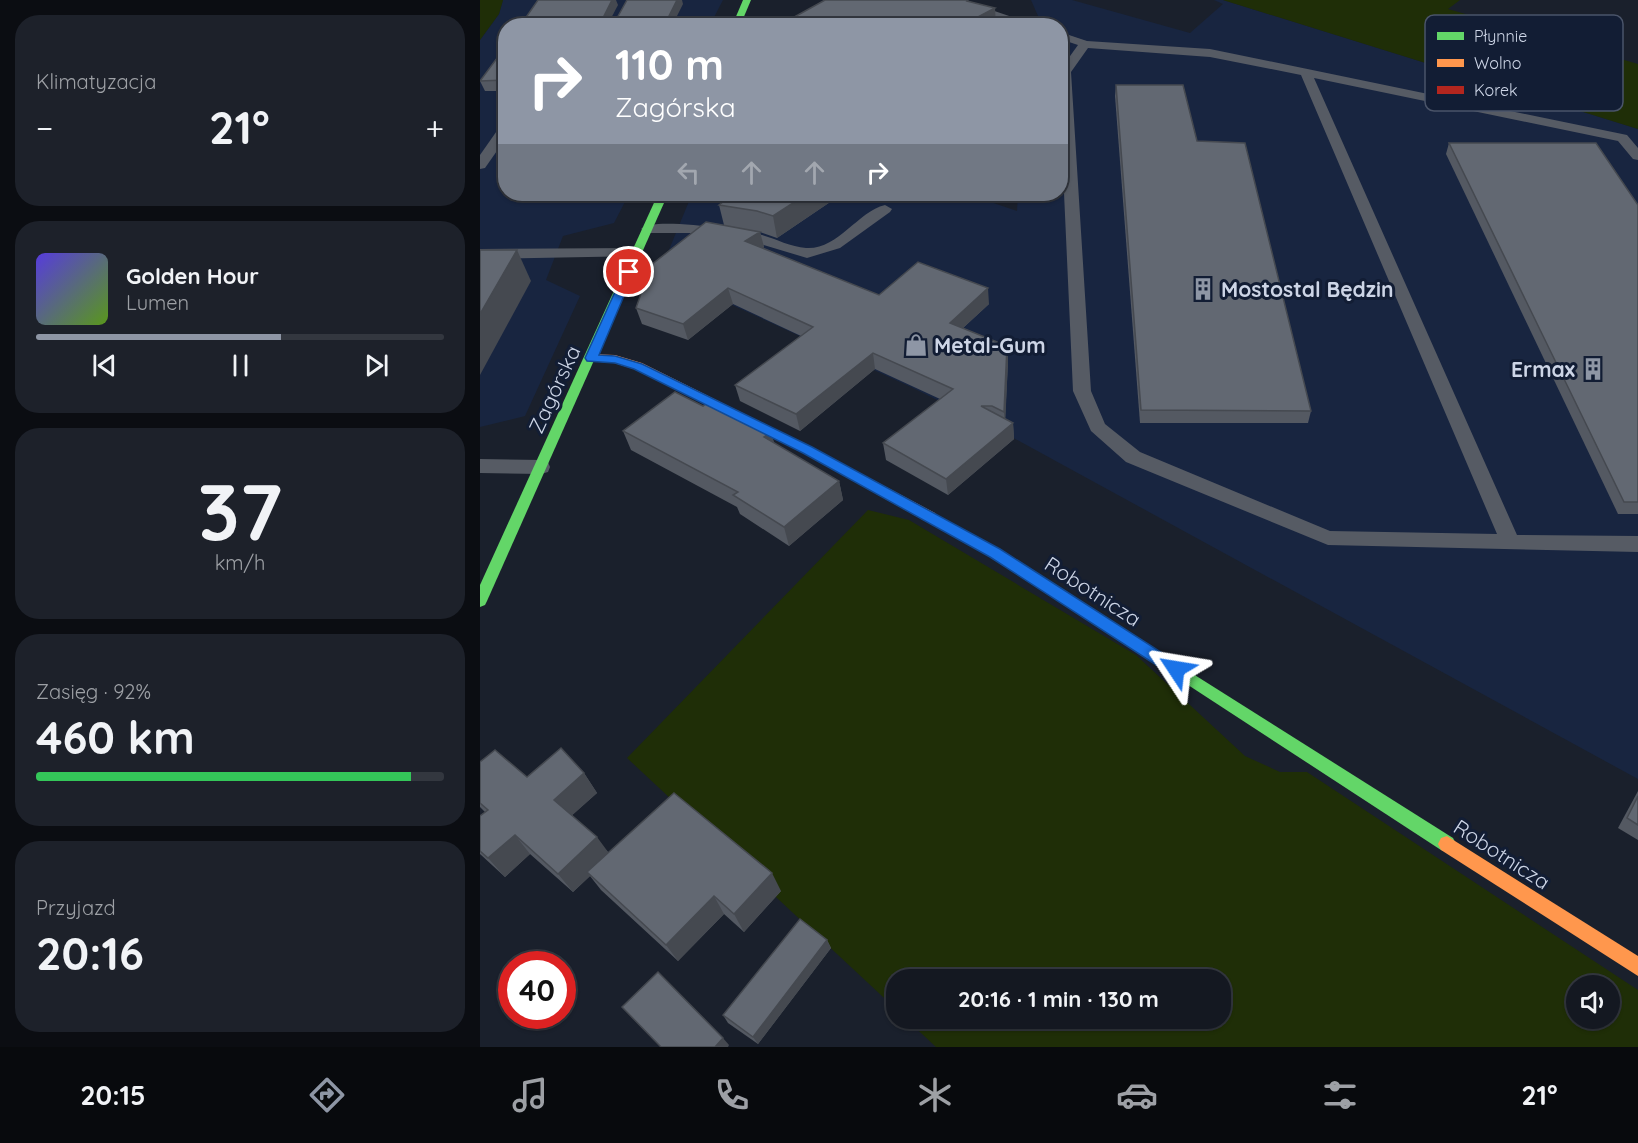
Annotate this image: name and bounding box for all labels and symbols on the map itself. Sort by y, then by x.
legend [1425,15,1623,111]
text: Płynnie [1474,26,1527,46]
text: Wolno [1474,53,1521,73]
text: Korek [1474,80,1518,100]
pin [603,246,654,297]
building icon: Mostostal Będzin [1190,276,1216,302]
place label: Mostostal Będzin [1221,276,1393,302]
shop icon: Metal-Gum [903,332,929,358]
place label: Metal-Gum [934,332,1046,358]
street label: Zagórska [522,341,586,437]
place label: Ermax [1511,356,1575,382]
building icon: Ermax [1580,356,1606,382]
street label: Robotnicza [1040,550,1146,632]
position arrow [1144,637,1208,701]
street label: Robotnicza [1449,813,1555,895]
speed limit sign: 40 [498,951,576,1029]

